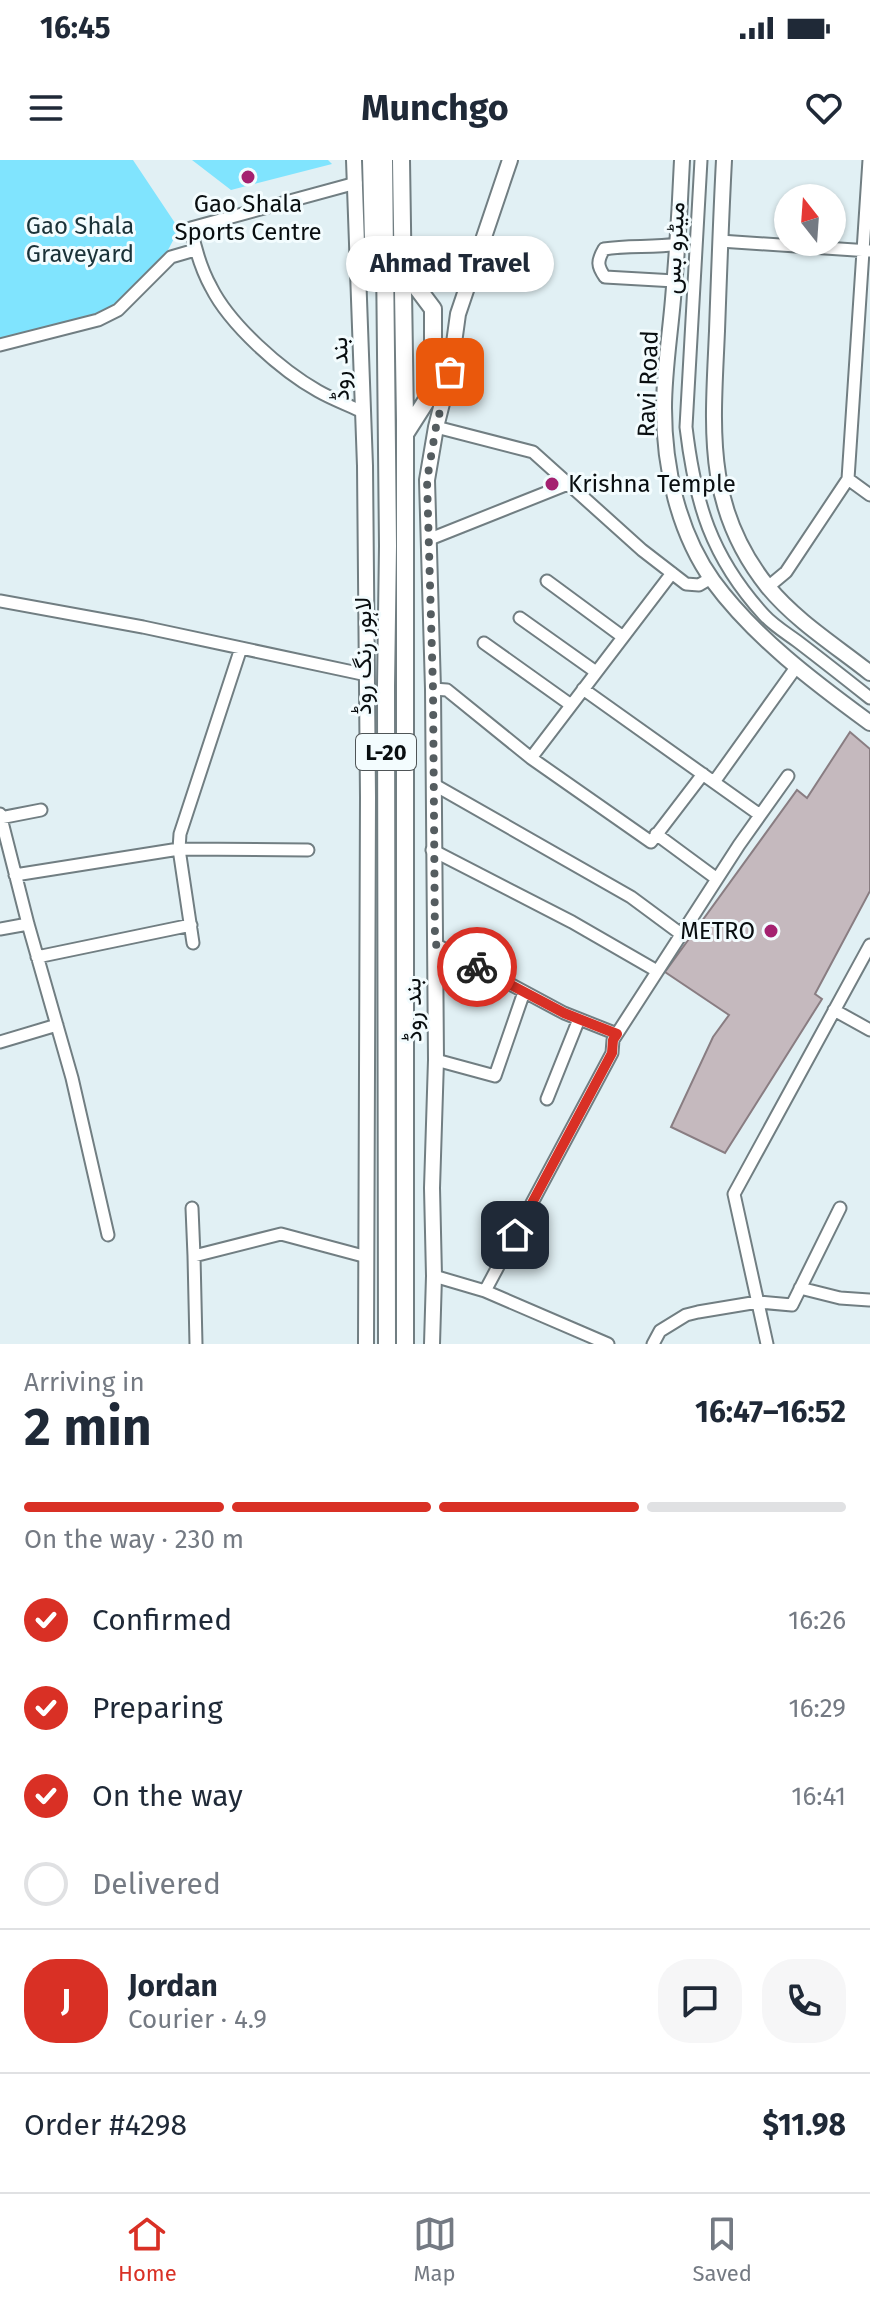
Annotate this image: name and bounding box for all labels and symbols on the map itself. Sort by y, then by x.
marker: Gao Shala Sports Centre [239,168,257,186]
north arrow [774,184,846,256]
place label: Gao Shala Sports Centre [174,190,322,246]
street label: میٹرو بس [658,201,691,295]
park label: Gao Shala Graveyard [26,212,134,268]
callout: Ahmad Travel [346,236,554,292]
street label: Ravi Road [632,330,664,438]
street label: بند روڈ [325,336,356,402]
pin [416,338,484,406]
place label: Krishna Temple [568,470,736,498]
marker: Krishna Temple [543,475,561,493]
street label: لاہور رنگ روڈ [349,597,379,715]
road number: L-20 [356,734,416,770]
place label: METRO [680,917,755,945]
marker: METRO [762,922,780,940]
courier [437,927,517,1007]
street label: بند روڈ [398,978,429,1042]
pin [481,1201,549,1269]

